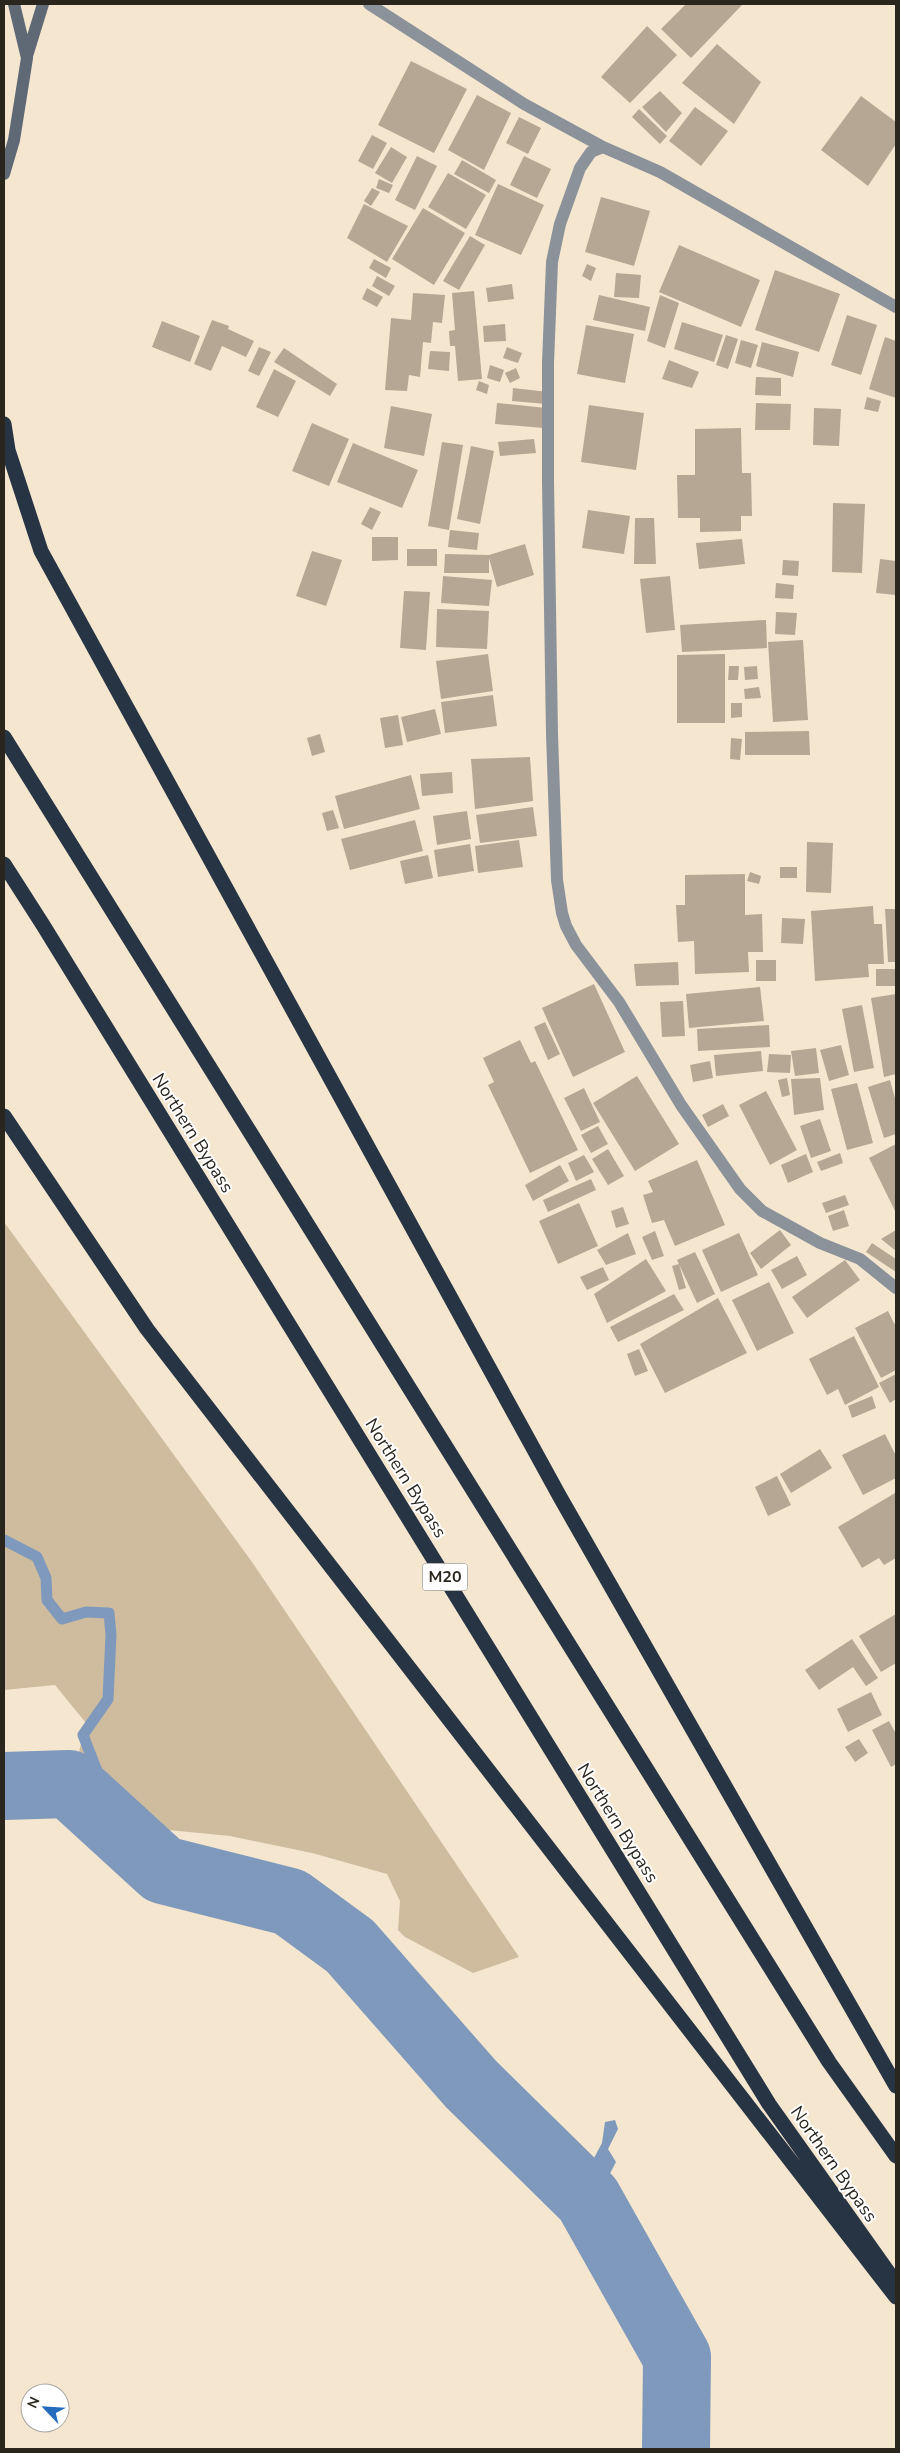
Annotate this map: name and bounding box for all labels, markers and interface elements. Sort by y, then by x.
street label: Northern Bypass [147,1069,239,1197]
street label: Northern Bypass [360,1414,452,1542]
road number: M20 [422,1564,468,1590]
street label: Northern Bypass [572,1759,664,1887]
street label: Northern Bypass [785,2101,883,2227]
north arrow [20,2383,70,2433]
text: N [23,2394,44,2411]

